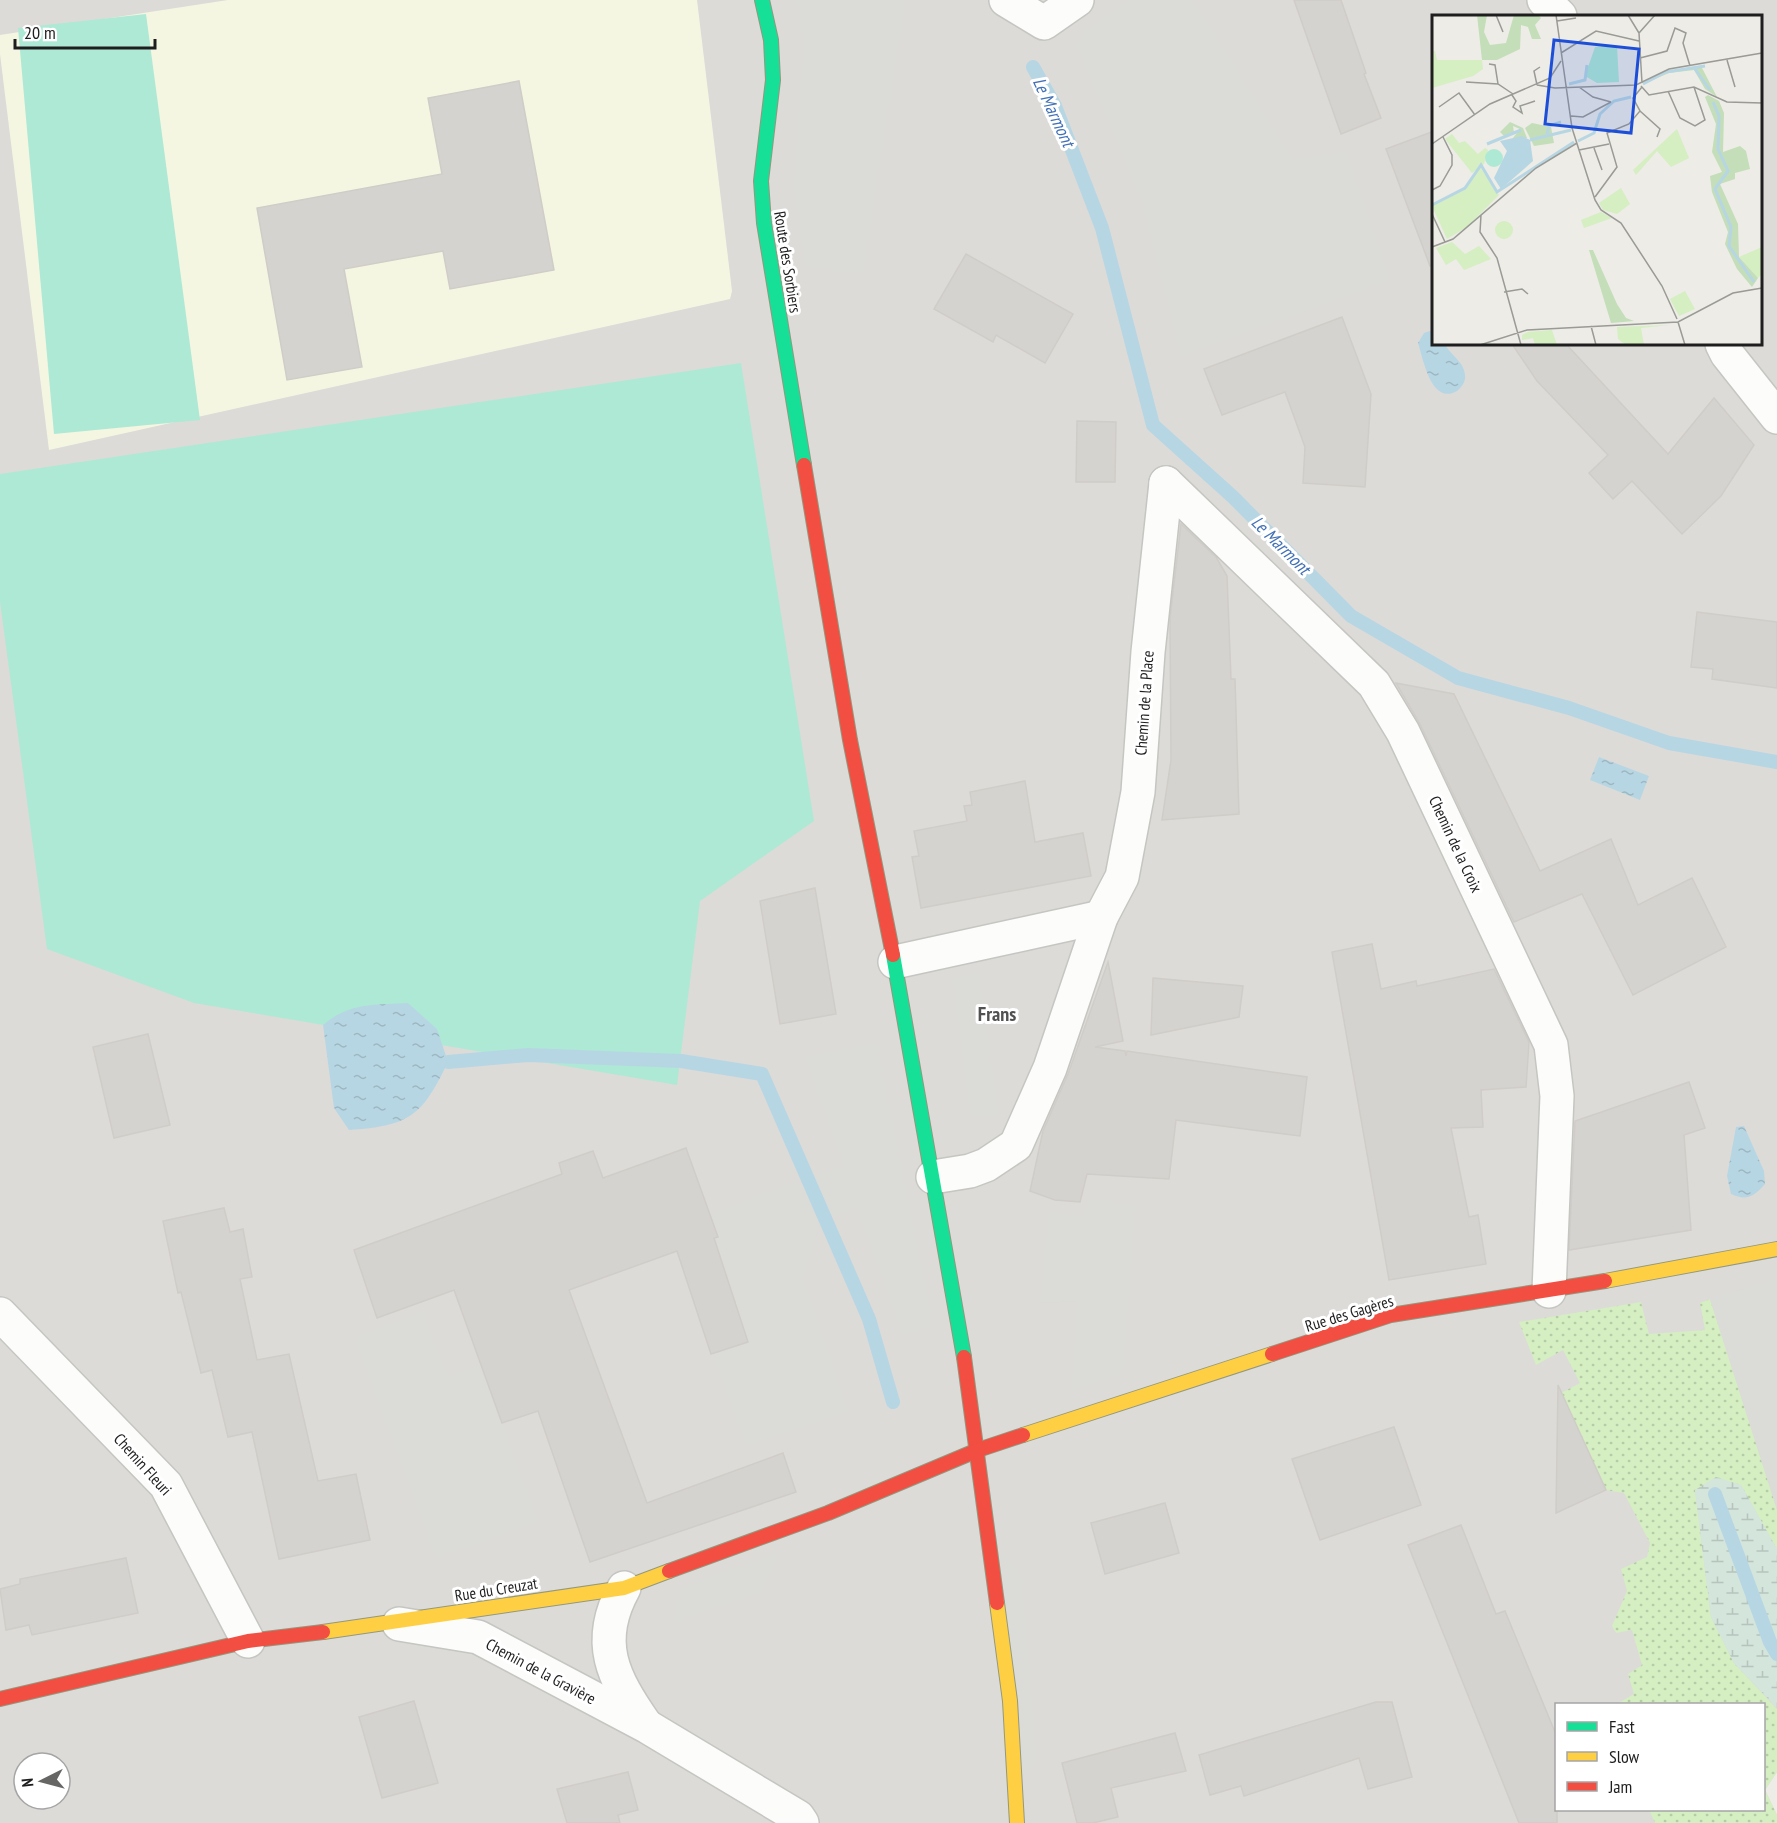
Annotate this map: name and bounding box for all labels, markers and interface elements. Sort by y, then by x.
scale bar [15,12,154,50]
inset map [1432,15,1762,345]
text: 20 m [24,21,56,44]
water label: Le Marmont [1028,74,1081,152]
street label: Route des Sorbiers [770,210,806,314]
water label: Le Marmont [1247,511,1317,581]
street label: Chemin de la Place [1130,650,1158,756]
street label: Chemin de la Croix [1425,793,1487,896]
district label: Frans [978,1001,1016,1027]
street label: Rue des Gagères [1302,1290,1396,1336]
street label: Chemin Fleuri [110,1429,176,1499]
street label: Rue du Creuzat [453,1572,539,1605]
street label: Chemin de la Gravière [483,1634,599,1708]
legend [1555,1703,1765,1811]
text: Fast [1609,1715,1635,1738]
text: Slow [1609,1745,1640,1768]
north arrow [12,1751,72,1811]
text: Jam [1608,1775,1632,1798]
text: N [17,1777,37,1788]

